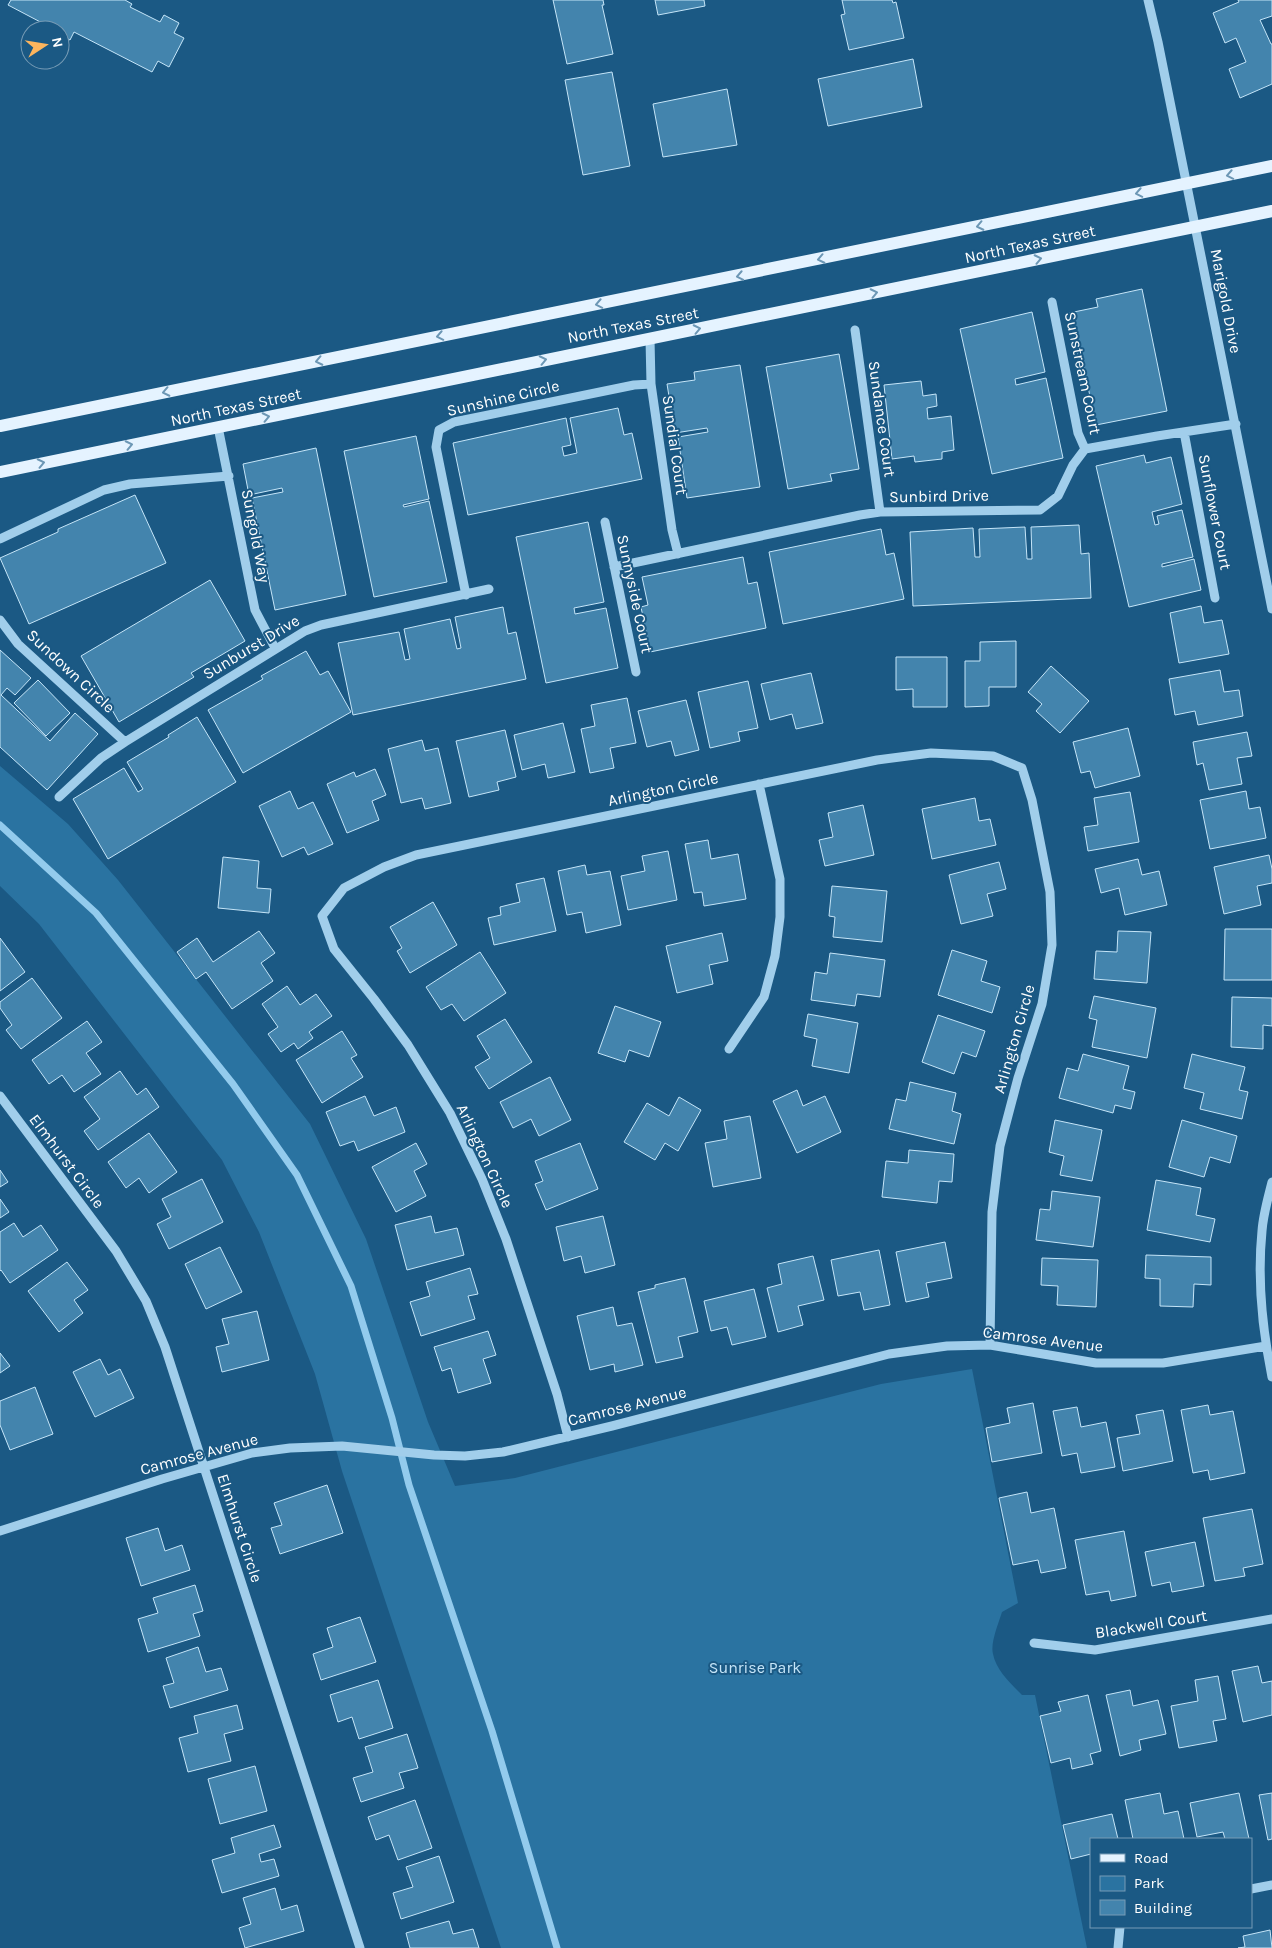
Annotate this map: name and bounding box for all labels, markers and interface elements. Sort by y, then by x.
north arrow [20,20,70,70]
text: N [48,36,67,49]
one-way arrow [1225,169,1234,180]
one-way arrow [1135,188,1144,198]
one-way arrow [976,220,984,230]
street label: North Texas Street [963,221,1097,267]
street label: Marigold Drive [1207,247,1245,355]
one-way arrow [817,253,825,264]
one-way arrow [1034,254,1043,265]
one-way arrow [736,270,745,280]
one-way arrow [869,288,878,299]
one-way arrow [595,298,604,309]
street label: North Texas Street [566,303,700,347]
street label: Sunstream Court [1061,310,1105,436]
one-way arrow [693,324,702,335]
one-way arrow [435,331,444,341]
one-way arrow [314,355,323,366]
one-way arrow [539,355,548,366]
street label: Sundance Court [864,360,900,478]
street label: Sunshine Circle [445,376,561,420]
street label: North Texas Street [169,384,303,430]
one-way arrow [161,387,170,397]
street label: Sundial Court [659,394,691,496]
one-way arrow [262,412,271,423]
one-way arrow [125,440,133,451]
street label: Sunflower Court [1194,453,1236,571]
one-way arrow [36,458,45,469]
street label: Sunbird Drive [889,486,989,506]
street label: Sungold Way [238,488,274,585]
street label: Sunnyside Court [613,533,657,655]
street label: Sunburst Drive [199,611,303,683]
street label: Sundown Circle [23,625,119,717]
street label: Arlington Circle [606,768,720,810]
street label: Arlington Circle [989,982,1039,1096]
street label: Arlington Circle [453,1101,517,1211]
street label: Elmhurst Circle [25,1110,109,1212]
street label: Camrose Avenue [982,1322,1104,1356]
street label: Camrose Avenue [566,1382,688,1430]
street label: Camrose Avenue [138,1429,260,1479]
street label: Elmhurst Circle [213,1471,267,1585]
street label: Blackwell Court [1094,1606,1208,1642]
park label: Sunrise Park [709,1658,801,1677]
legend [1090,1838,1252,1928]
text: Road [1134,1849,1169,1867]
text: Park [1134,1874,1164,1892]
text: Building [1134,1899,1192,1917]

